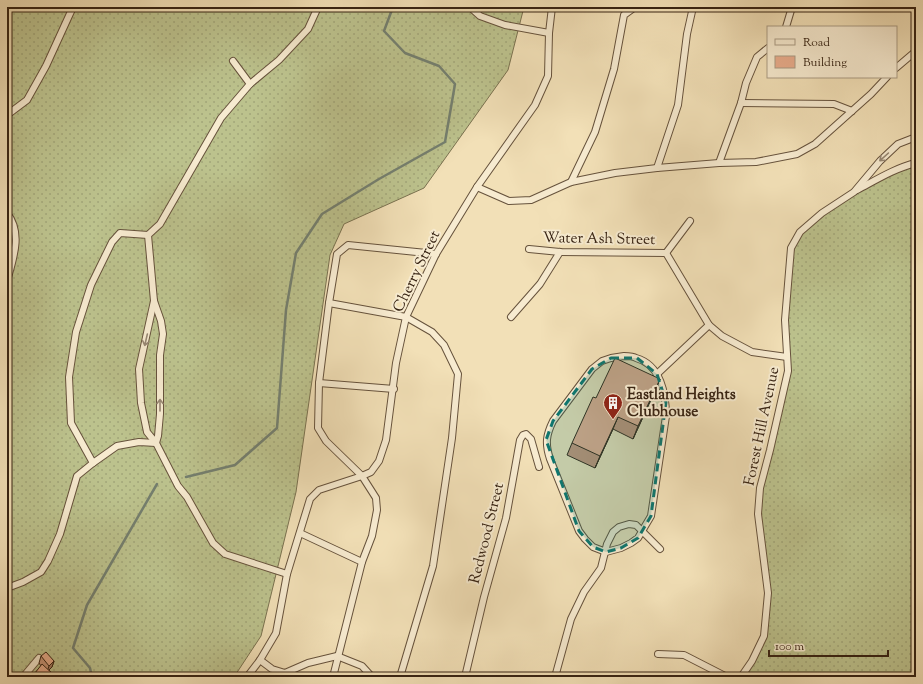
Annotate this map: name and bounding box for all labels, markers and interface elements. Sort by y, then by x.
legend [767,26,897,78]
text: Road [803,34,830,52]
text: Building [803,54,847,72]
one-way arrow [878,153,889,162]
street label: Cherry Street [389,227,446,316]
street label: Water Ash Street [543,228,655,251]
one-way arrow [142,333,149,346]
street label: Forest Hill Avenue [740,365,785,488]
place label: Eastland Heights Clubhouse [627,385,736,423]
building icon: Eastland Heights Clubhouse [602,392,624,420]
one-way arrow [156,399,164,412]
street label: Redwood Street [465,481,510,586]
scale bar [769,632,888,658]
text: 100 m [775,638,804,656]

